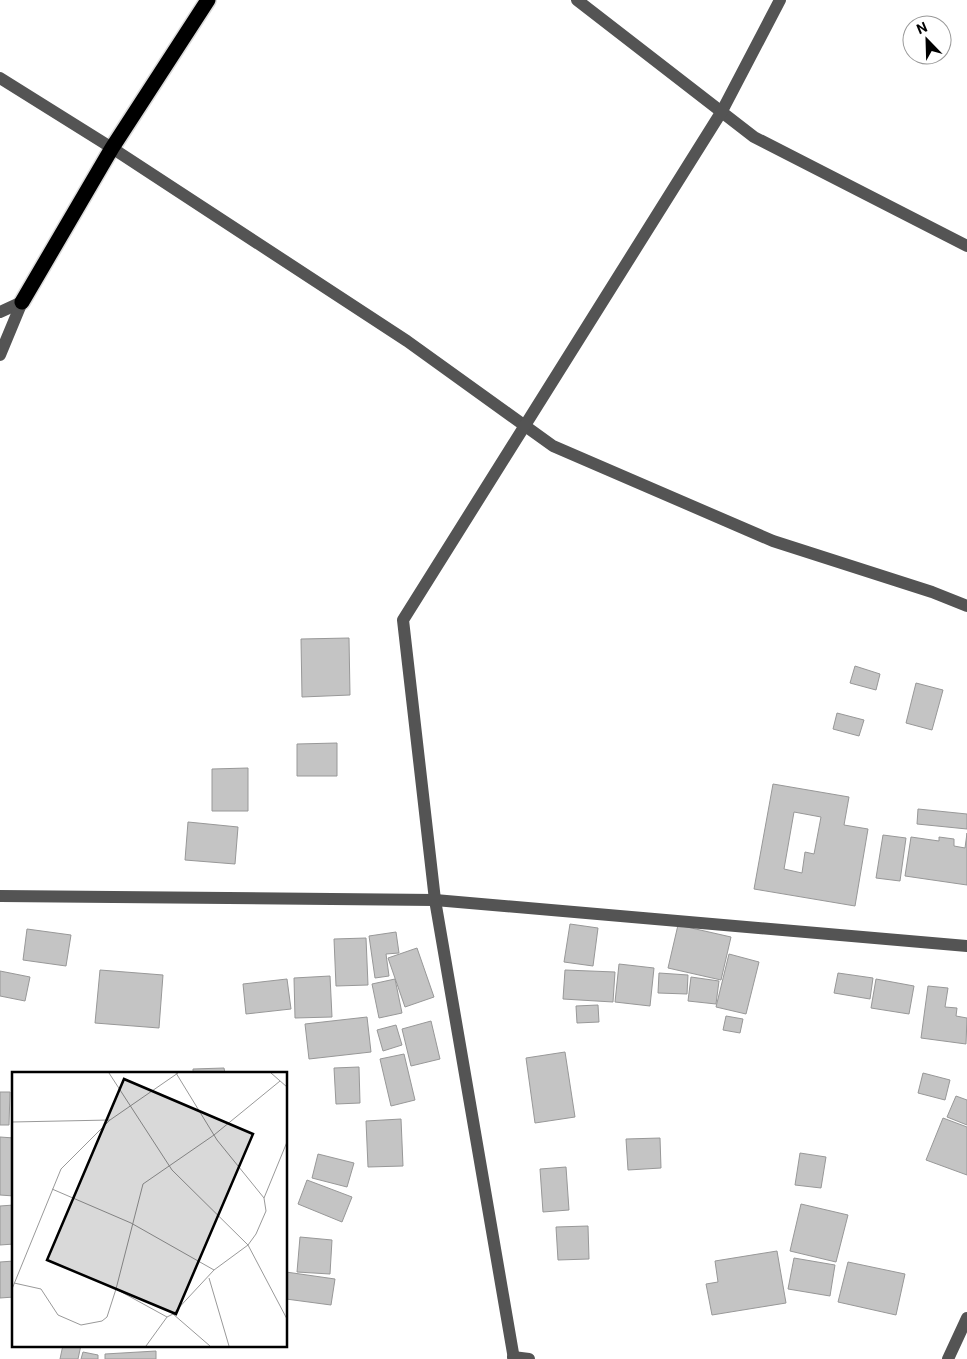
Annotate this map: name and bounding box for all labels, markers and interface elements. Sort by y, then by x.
north arrow [902,15,952,65]
text: N [914,19,930,37]
inset map [12,1072,288,1346]

